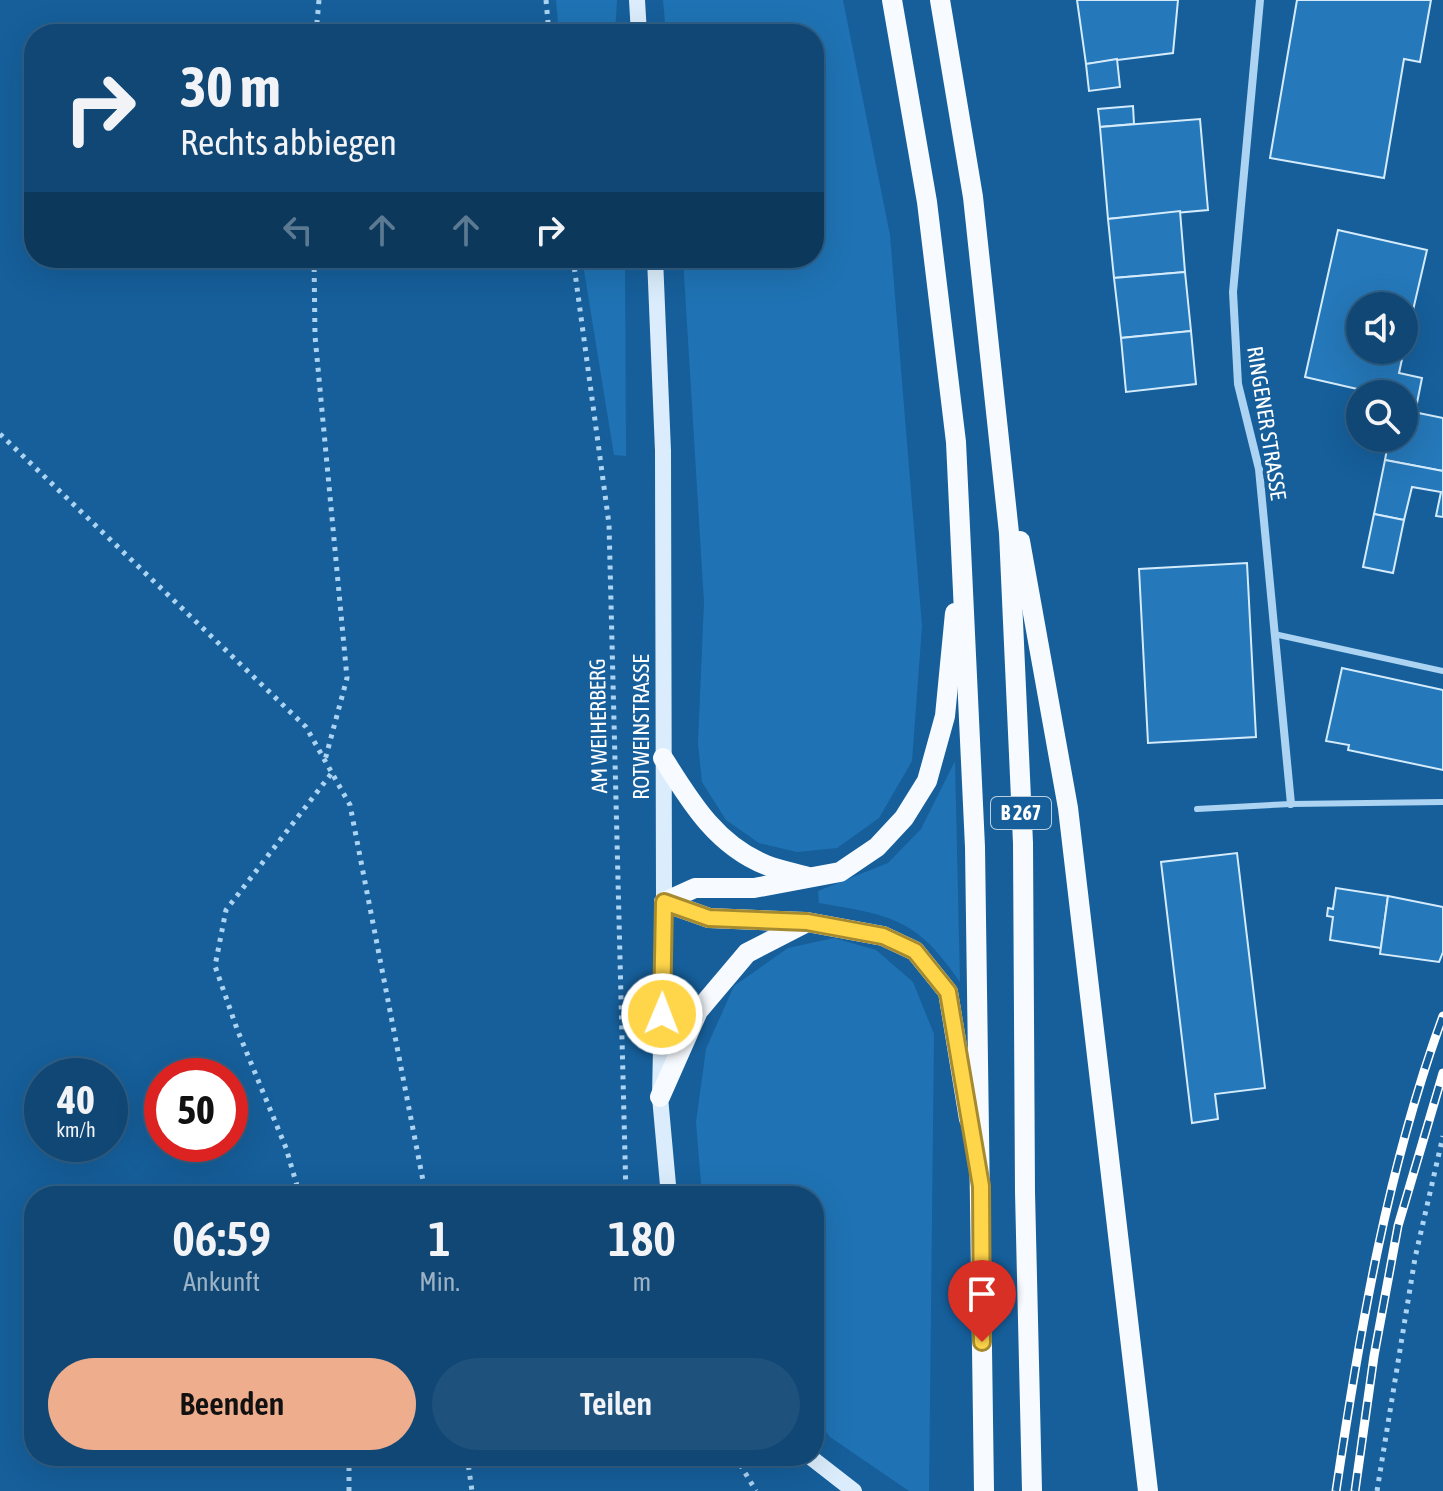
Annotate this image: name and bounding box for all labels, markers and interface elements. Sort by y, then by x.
text: 30 m [180,55,281,119]
icon: right [48,56,152,160]
text: Rechts abbiegen [180,121,397,163]
icon: left [276,208,320,252]
icon: ahead [360,208,404,252]
icon: ahead [444,208,488,252]
icon: right [528,208,572,252]
map controls [1346,292,1418,452]
button: sound [1346,292,1418,364]
street label: RINGENER STRASSE [1242,344,1292,502]
button: search [1346,380,1418,452]
street label: ROTWEINSTRASSE [628,654,654,800]
street label: AM WEIHERBERG [584,658,612,794]
road number: B 267 [991,797,1051,829]
position arrow [620,972,704,1056]
speed limit sign: 50 [144,1058,248,1162]
text: 40 [57,1077,95,1122]
text: km/h [56,1118,96,1141]
text: 06:59 [172,1211,271,1266]
text: 1 [428,1211,451,1266]
text: 180 [608,1211,676,1266]
pin [948,1260,1016,1342]
text: Ankunft [183,1267,260,1297]
text: Min. [419,1267,460,1297]
text: m [633,1267,651,1297]
icon: arrive [960,1272,1004,1316]
button: Beenden [48,1358,416,1450]
button: Teilen [432,1358,800,1450]

